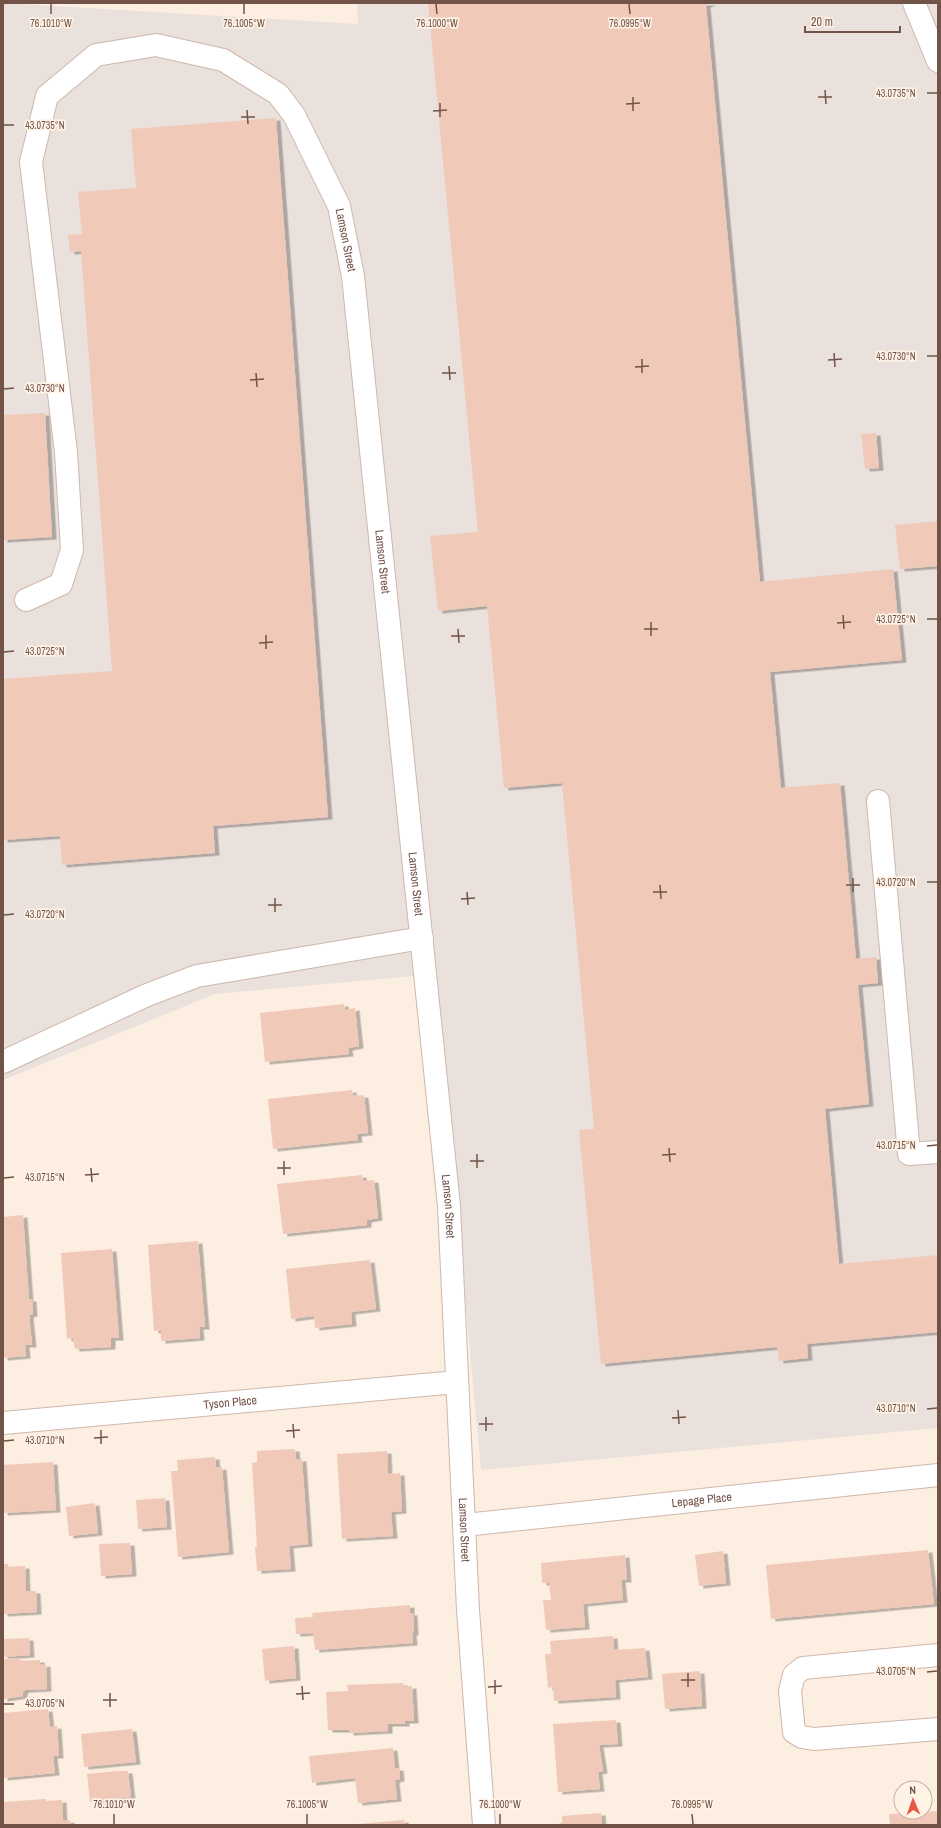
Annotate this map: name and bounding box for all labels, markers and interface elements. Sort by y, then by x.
scale bar [805,8,900,34]
text: 20 m [811,14,833,30]
text: 76.1010°W [30,17,72,30]
text: 76.1005°W [223,17,265,30]
text: 76.1000°W [416,17,458,30]
text: 76.0995°W [609,17,651,30]
text: 43.0735°N [876,87,916,100]
text: 43.0735°N [25,119,65,132]
street label: Lamson Street [332,207,360,273]
text: 43.0730°N [876,350,916,363]
text: 43.0730°N [25,382,65,395]
street label: Lamson Street [371,529,394,595]
text: 43.0725°N [876,613,916,626]
text: 43.0725°N [25,645,65,658]
street label: Lamson Street [405,851,427,917]
text: 43.0720°N [876,876,916,889]
text: 43.0720°N [25,908,65,921]
text: 43.0715°N [876,1139,916,1152]
text: 43.0715°N [25,1171,65,1184]
street label: Lamson Street [438,1174,459,1239]
street label: Tyson Place [203,1392,258,1413]
text: 43.0710°N [876,1402,916,1415]
text: 43.0710°N [25,1434,65,1447]
street label: Lepage Place [671,1489,733,1511]
street label: Lamson Street [455,1498,474,1563]
text: 43.0705°N [876,1665,916,1678]
text: 43.0705°N [25,1697,65,1710]
north arrow [893,1780,933,1820]
text: N [909,1783,916,1797]
text: 76.1010°W [93,1798,135,1811]
text: 76.1005°W [286,1798,328,1811]
text: 76.1000°W [479,1798,521,1811]
text: 76.0995°W [671,1798,713,1811]

